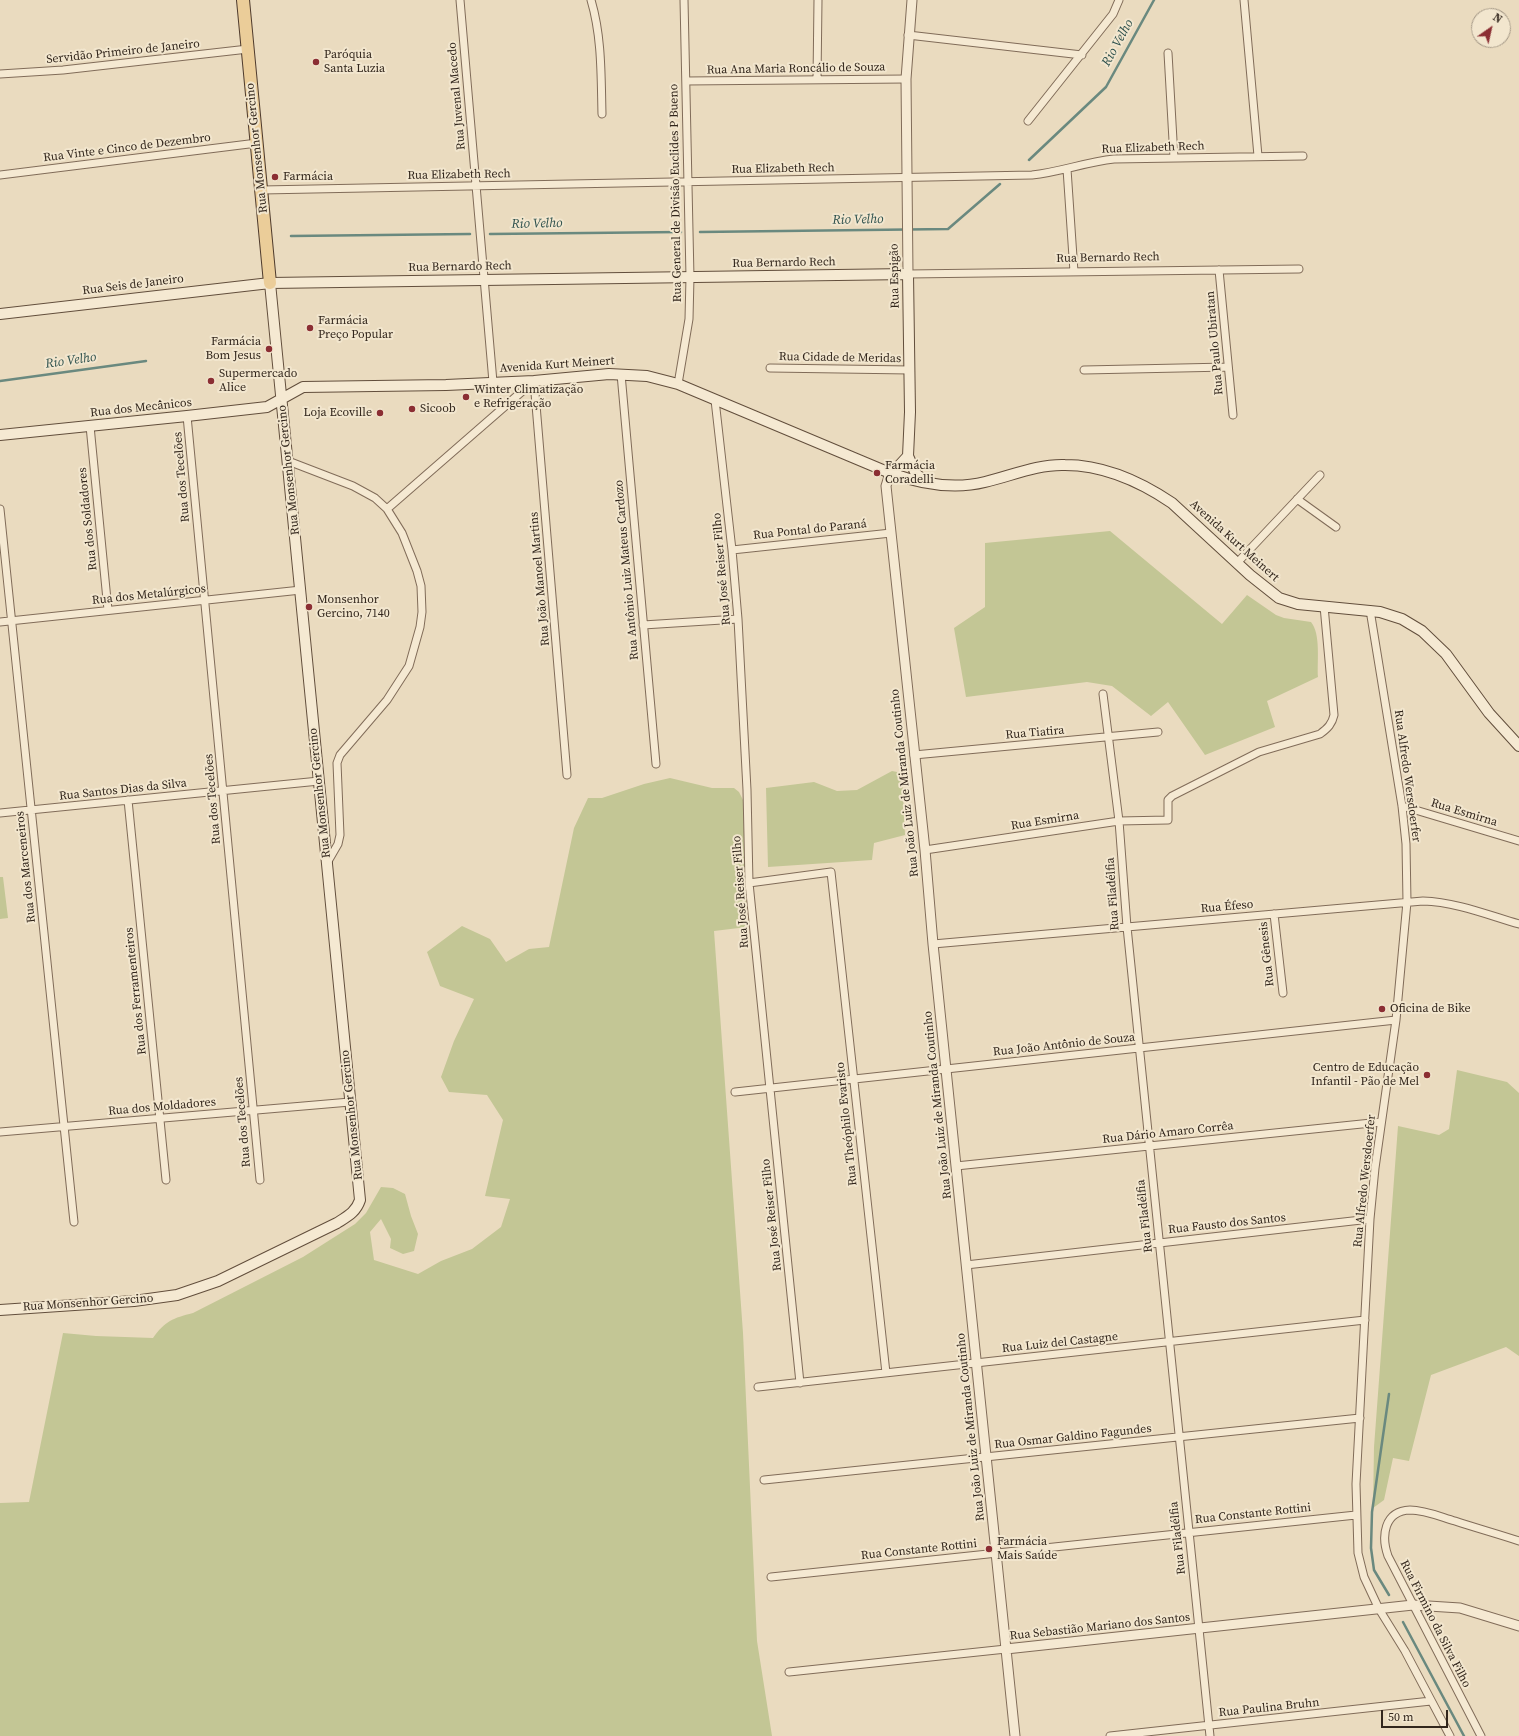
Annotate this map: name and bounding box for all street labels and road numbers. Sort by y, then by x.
street label: Servidão Primeiro de Janeiro [46,37,200,67]
street label: Rua Juvenal Macedo [445,41,469,151]
street label: Rua Ana Maria Roncálio de Souza [706,60,886,78]
street label: Rua Monsenhor Gercino [243,82,271,214]
street label: Rua General de Divisão Euclides P Bueno [667,84,685,302]
street label: Rua Vinte e Cinco de Dezembro [42,131,212,165]
street label: Rua Elizabeth Rech [1101,139,1205,157]
street label: Rua Elizabeth Rech [731,161,835,177]
street label: Rua Elizabeth Rech [407,167,511,183]
street label: Rua Espigão [887,243,903,309]
street label: Rua Bernardo Rech [1056,250,1160,266]
street label: Rua Bernardo Rech [732,255,836,271]
street label: Rua Bernardo Rech [408,259,512,275]
street label: Rua Seis de Janeiro [82,272,184,298]
street label: Rua Paulo Ubiratan [1203,290,1227,396]
street label: Rua Cidade de Meridas [779,350,901,366]
street label: Avenida Kurt Meinert [499,354,615,376]
street label: Rua dos Mecânicos [89,396,193,420]
street label: Rua Monsenhor Gercino [275,404,303,536]
street label: Rua dos Tecelões [171,431,193,523]
street label: Rua dos Soldadores [75,467,101,571]
street label: Rua Antônio Luiz Mateus Cardozo [612,479,642,661]
street label: Avenida Kurt Meinert [1186,497,1282,585]
street label: Rua João Manoel Martins [527,511,553,647]
street label: Rua José Reiser Filho [710,512,734,626]
street label: Rua Pontal do Paraná [752,517,868,543]
street label: Rua dos Metalúrgicos [91,582,207,608]
street label: Rua João Luiz de Miranda Coutinho [888,688,922,878]
street label: Rua Alfredo Wersdoerfer [1391,709,1423,843]
street label: Rua Tiatira [1005,723,1065,743]
street label: Rua Monsenhor Gercino [306,727,334,859]
street label: Rua dos Tecelões [202,753,224,845]
street label: Rua Santos Dias da Silva [58,776,188,804]
street label: Rua Esmirna [1429,796,1499,830]
street label: Rua Esmirna [1010,809,1080,833]
street label: Rua dos Marceneiros [13,810,39,924]
street label: Rua José Reiser Filho [730,835,752,949]
street label: Rua Filadélfia [1103,857,1123,931]
street label: Rua Éfeso [1200,898,1254,916]
street label: Rua Gênesis [1256,921,1278,987]
street label: Rua dos Ferramenteiros [122,927,150,1055]
street label: Rua João Luiz de Miranda Coutinho [921,1010,955,1200]
street label: Rua João Antônio de Souza [992,1030,1136,1060]
street label: Rua Monsenhor Gercino [338,1049,366,1181]
street label: Rua Theóphilo Evaristo [833,1061,861,1187]
street label: Rua dos Tecelões [232,1076,254,1168]
street label: Rua dos Moldadores [108,1095,216,1119]
street label: Rua Alfredo Wersdoerfer [1351,1114,1379,1248]
street label: Rua Dário Amaro Corrêa [1102,1119,1234,1147]
street label: Rua José Reiser Filho [759,1158,785,1272]
street label: Rua Filadélfia [1134,1179,1156,1253]
street label: Rua Fausto dos Santos [1168,1211,1286,1237]
street label: Rua Monsenhor Gercino [22,1291,154,1315]
street label: Rua Luiz del Castagne [1001,1330,1119,1356]
street label: Rua João Luiz de Miranda Coutinho [954,1332,988,1522]
street label: Rua Osmar Galdino Fagundes [994,1422,1152,1452]
street label: Rua Filadélfia [1167,1501,1189,1575]
street label: Rua Constante Rottini [1194,1501,1312,1527]
street label: Rua Constante Rottini [860,1537,978,1563]
street label: Rua Firmino da Silva Filho [1396,1558,1474,1690]
street label: Rua Sebastião Mariano dos Santos [1009,1610,1191,1644]
street label: Rua Paulina Bruhn [1218,1696,1320,1720]

